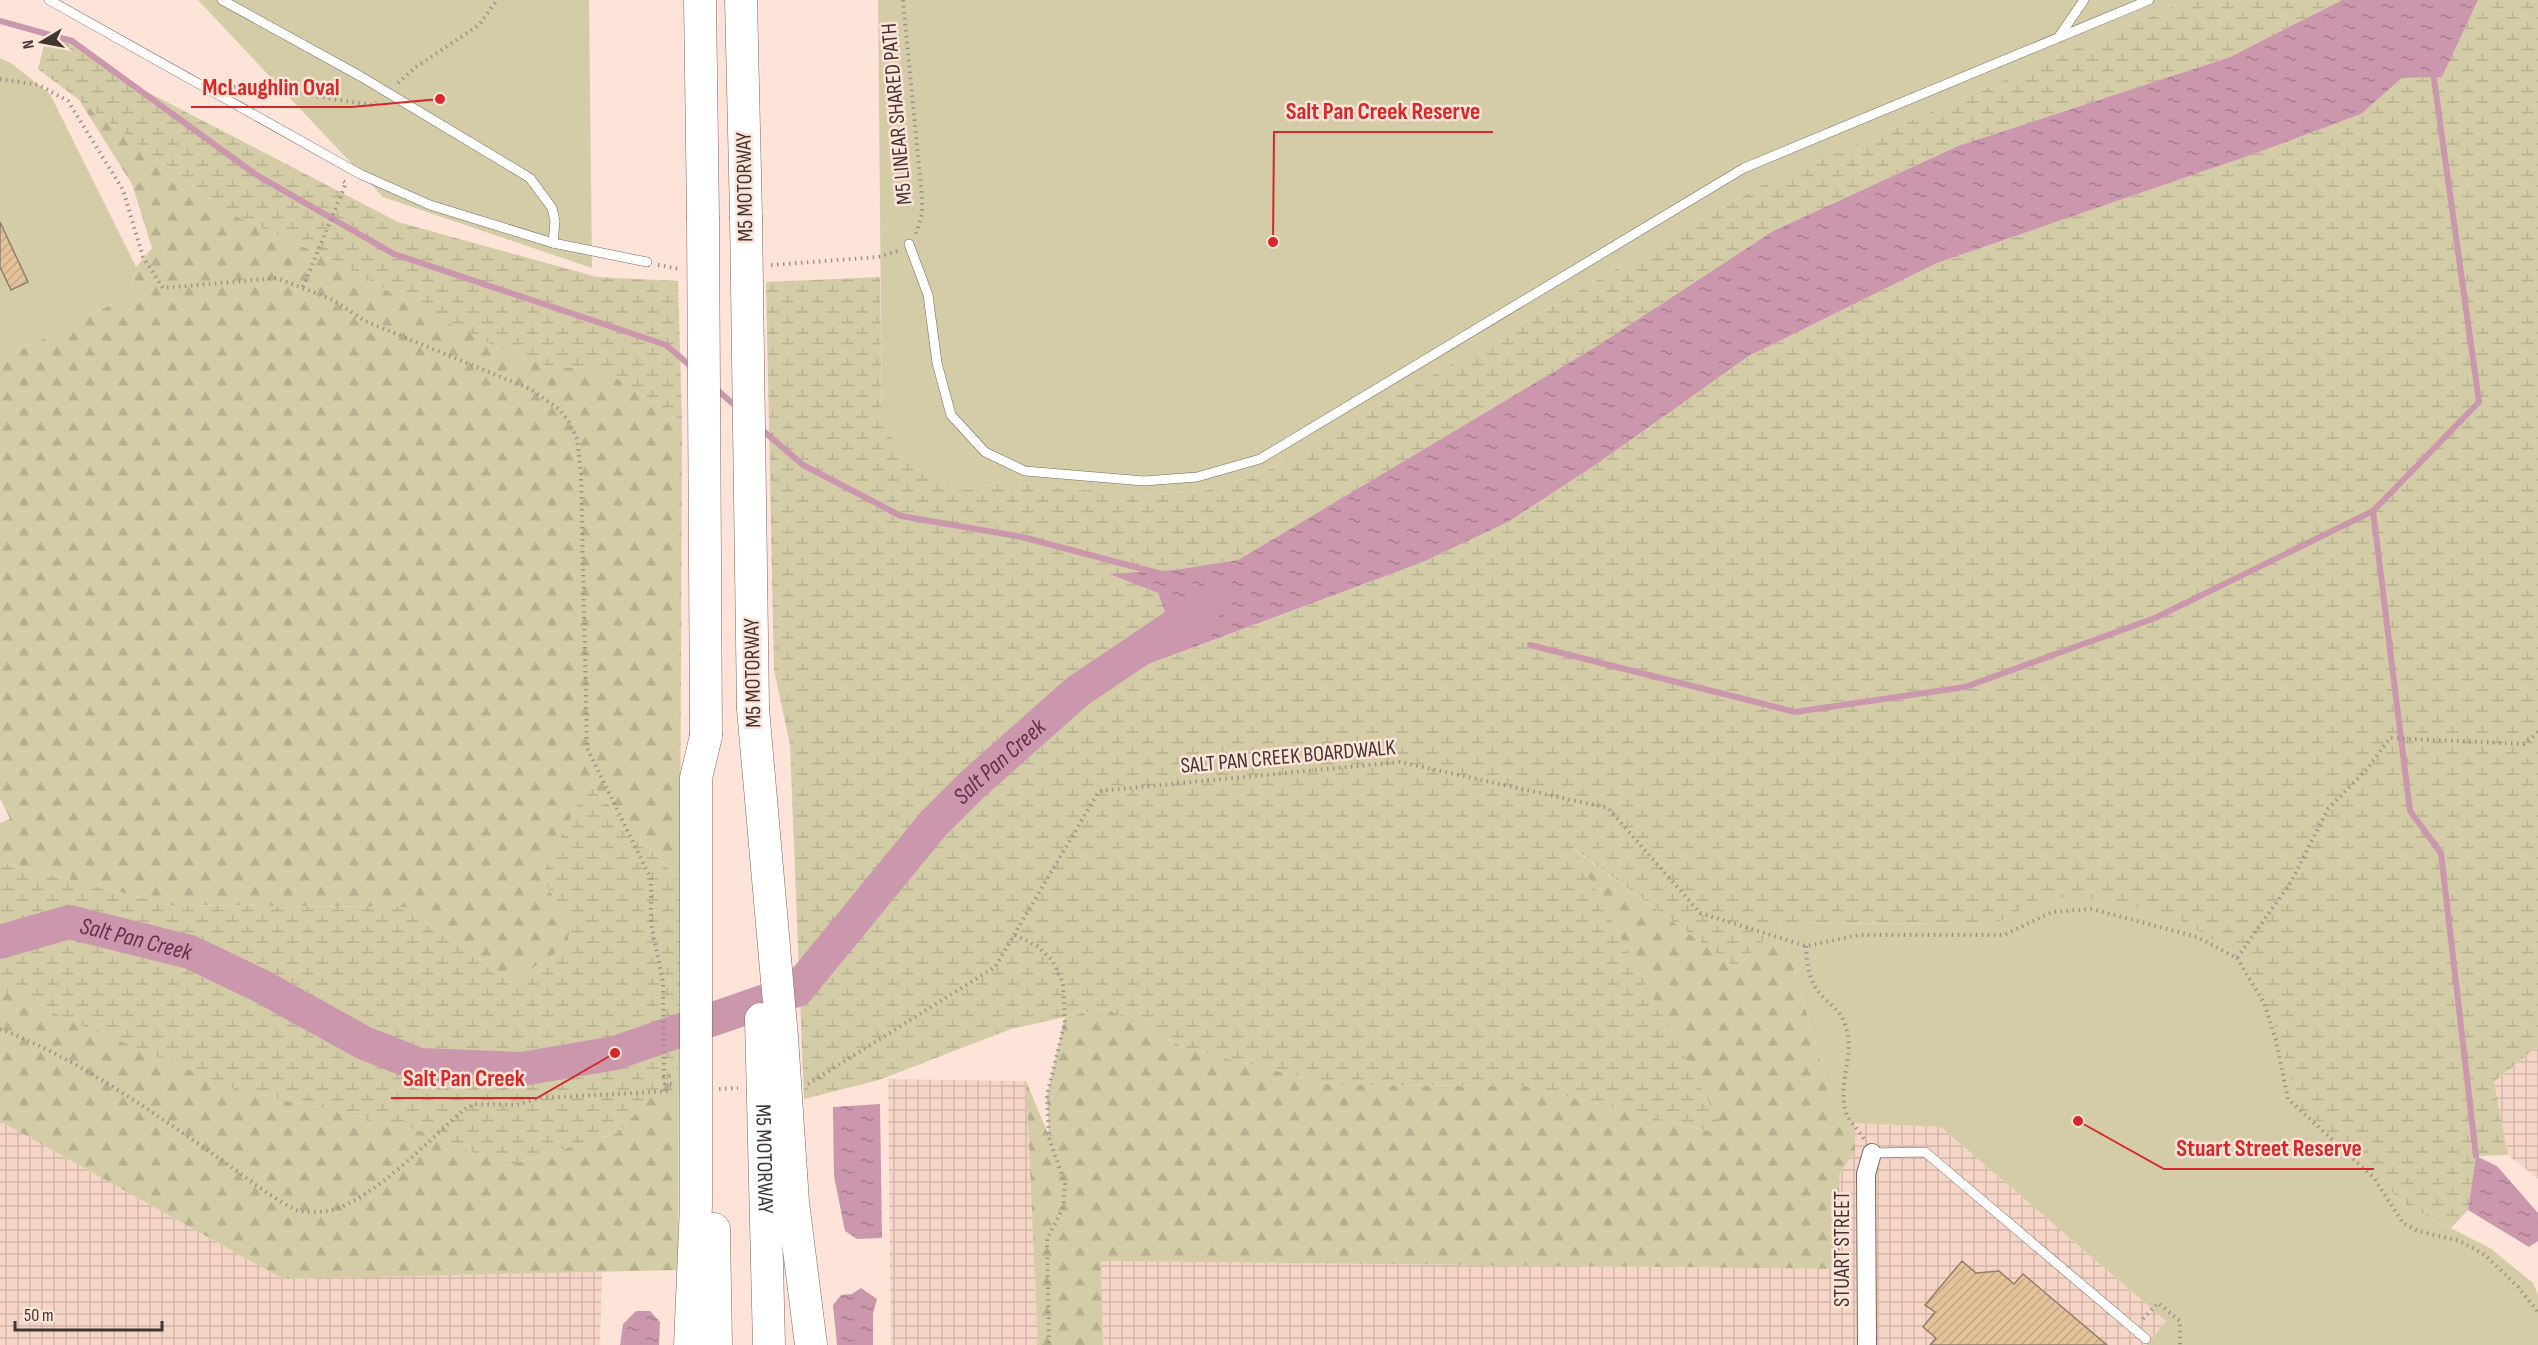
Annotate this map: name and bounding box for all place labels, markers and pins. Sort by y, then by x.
callout: McLaughlin Oval [191,65,352,107]
callout: Salt Pan Creek Reserve [1274,90,1493,132]
callout: Salt Pan Creek [391,1056,537,1098]
callout: Stuart Street Reserve [2164,1127,2374,1169]

